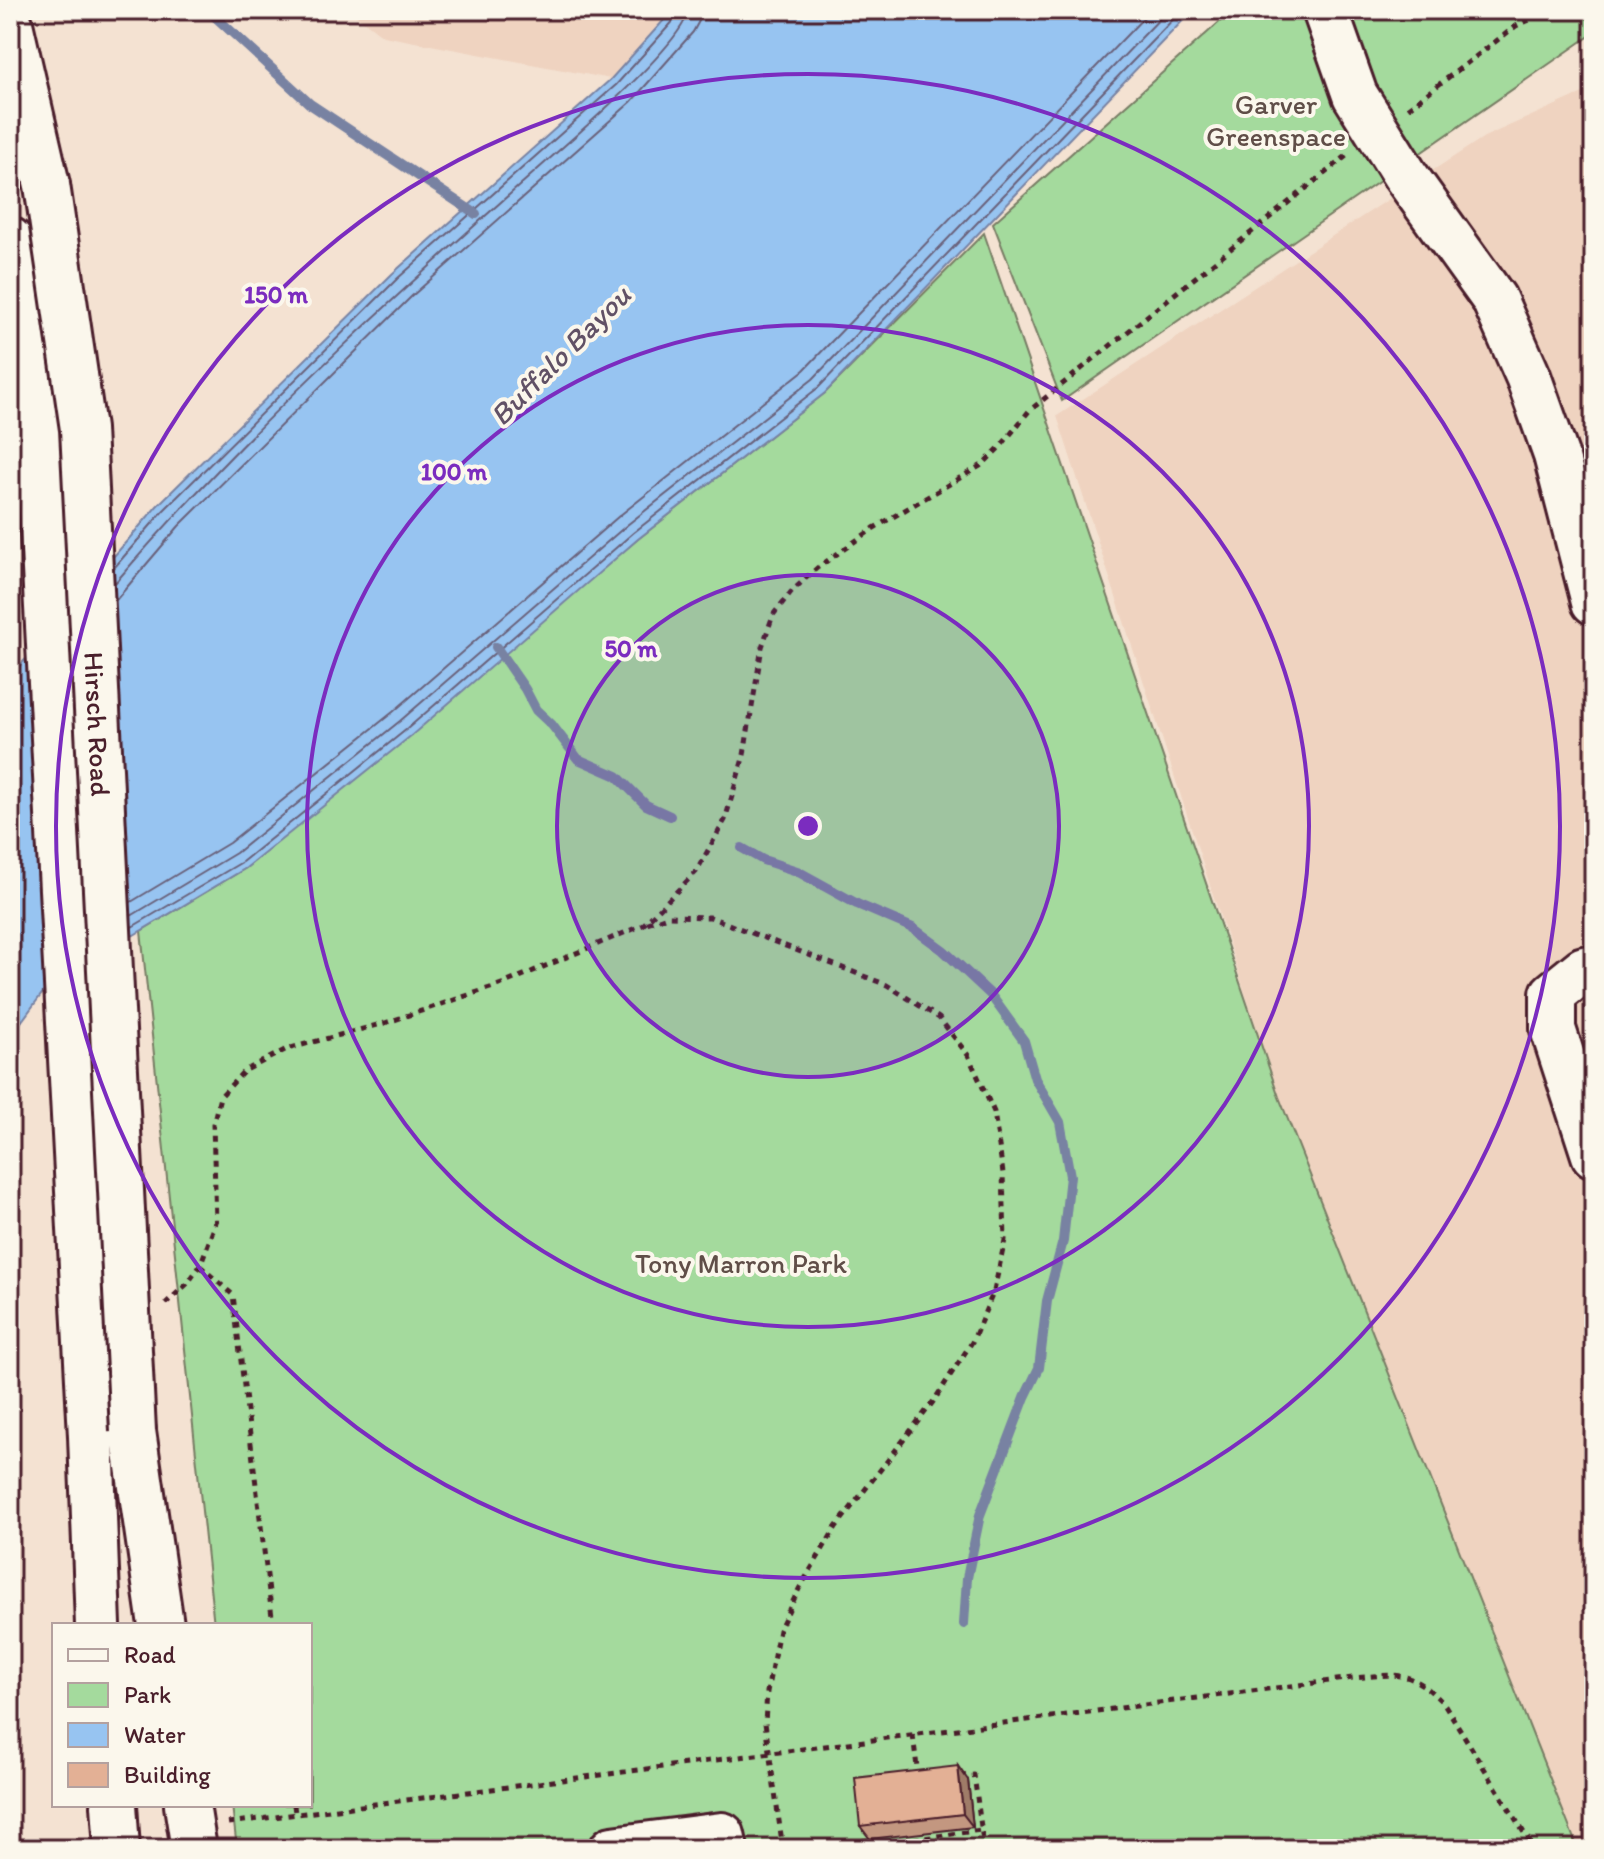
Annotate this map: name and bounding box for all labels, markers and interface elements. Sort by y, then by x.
park label: Garver Greenspace [1206,87,1346,153]
water label: Buffalo Bayou [482,277,638,433]
text: 150 m [244,280,309,309]
text: 100 m [421,457,488,486]
text: 50 m [605,634,658,663]
street label: Hirsch Road [77,651,118,797]
centre of rings [794,812,822,840]
park label: Tony Marron Park [635,1246,847,1280]
legend [52,1623,312,1807]
text: Road [124,1640,176,1669]
text: Park [124,1680,171,1709]
text: Water [124,1720,186,1749]
text: Building [124,1760,211,1789]

